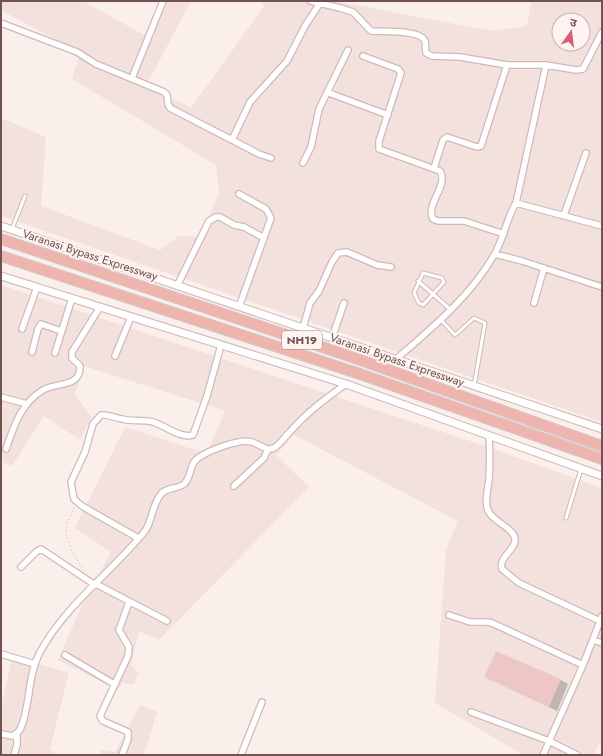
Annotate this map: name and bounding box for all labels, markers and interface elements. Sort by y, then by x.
north arrow [551,12,591,52]
text: उ [568,14,579,31]
street label: Varanasi Bypass Expressway [20,225,161,286]
street label: Varanasi Bypass Expressway [327,328,467,392]
road number: NH19 [282,331,322,349]

